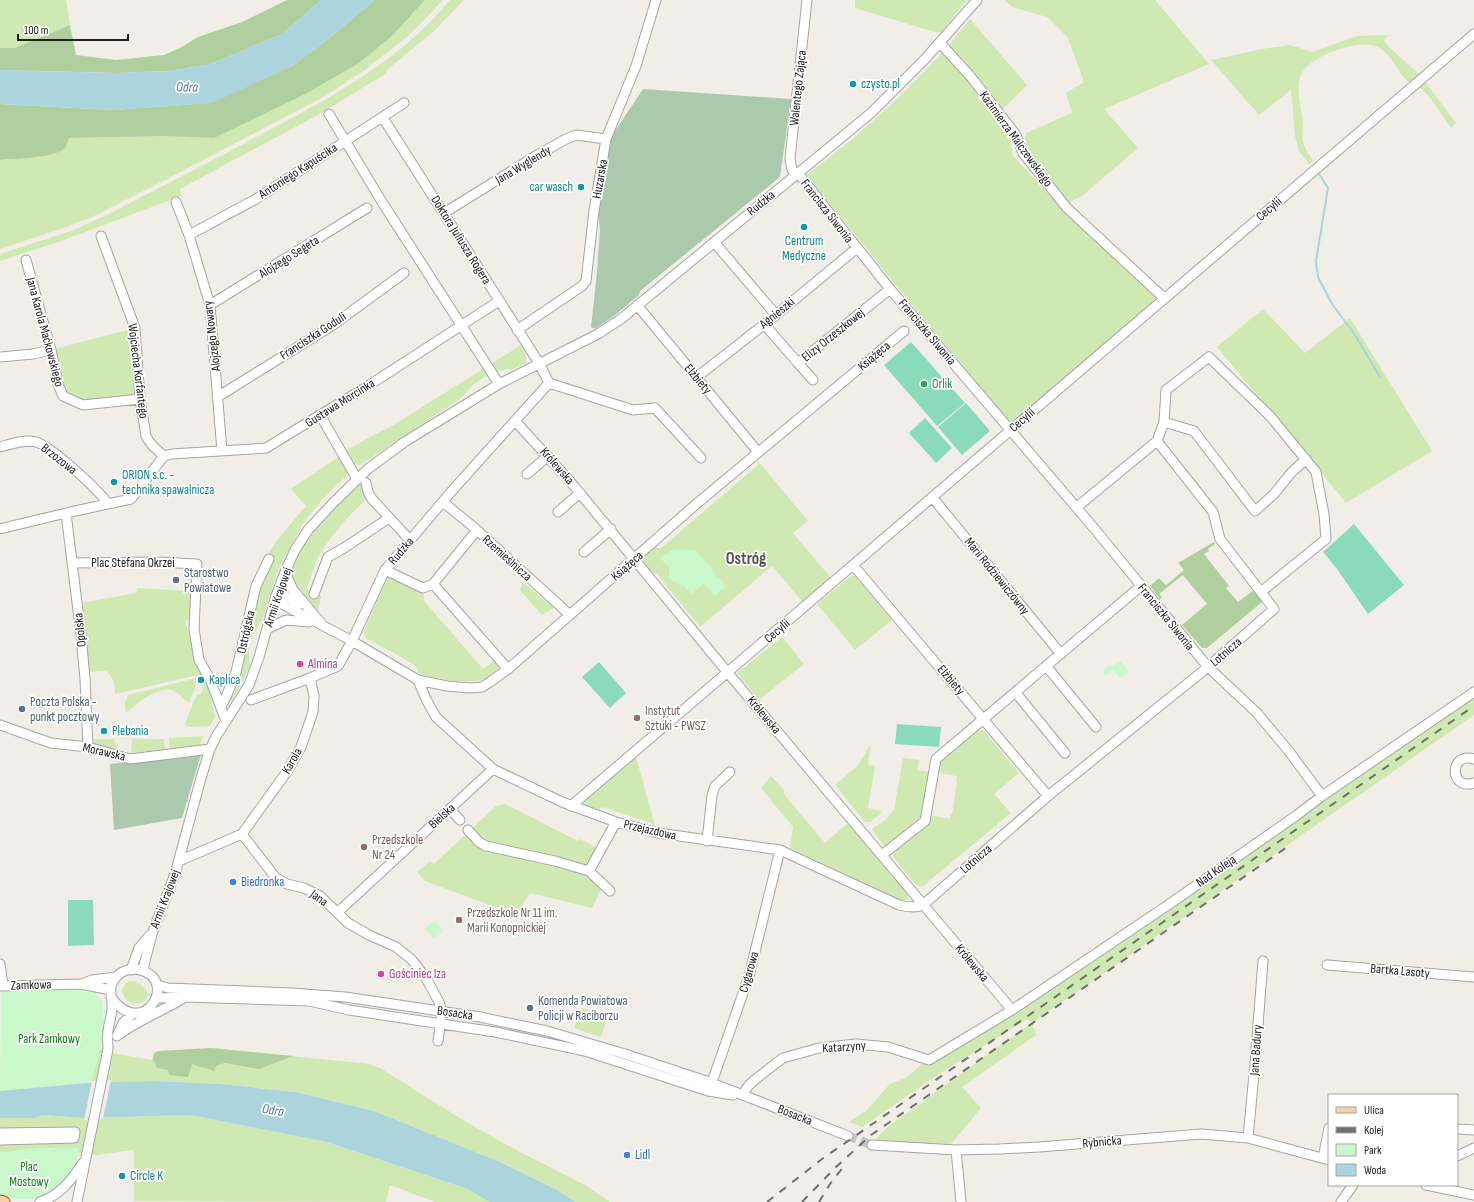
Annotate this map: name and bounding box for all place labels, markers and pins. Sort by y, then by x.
place label: czysto.pl [861,76,900,92]
marker: czysto.pl [848,79,858,89]
place label: car wasch [530,179,573,195]
marker: car wasch [576,182,586,192]
marker: Centrum Medyczne [799,222,809,232]
place label: Centrum Medyczne [782,233,826,264]
place label: Orlik [932,376,952,392]
marker: Orlik [919,379,929,389]
place label: ORION s.c. - technika spawalnicza [122,467,214,498]
marker: ORION s.c. - technika spawalnicza [109,477,119,487]
place label: Starostwo Powiatowe [184,565,231,596]
marker: Starostwo Powiatowe [171,575,181,585]
place label: Almina [307,656,337,672]
marker: Almina [295,659,305,669]
place label: Kaplica [209,672,240,688]
marker: Kaplica [196,675,206,685]
place label: Poczta Polska - punkt pocztowy [30,694,99,725]
place label: Instytut Sztuki - PWSZ [645,703,706,734]
marker: Poczta Polska - punkt pocztowy [17,704,27,714]
marker: Instytut Sztuki - PWSZ [632,713,642,723]
place label: Plebania [112,723,149,739]
marker: Plebania [99,726,109,736]
place label: Przedszkole Nr 24 [372,832,423,863]
marker: Przedszkole Nr 24 [359,842,369,852]
place label: Biedronka [241,874,284,890]
marker: Biedronka [228,877,238,887]
place label: Przedszkole Nr 11 im. Marii Konopnickiej [467,905,557,936]
marker: Przedszkole Nr 11 im. Marii Konopnickiej [454,915,464,925]
place label: Gościniec Iza [389,966,446,982]
marker: Gościniec Iza [376,969,386,979]
place label: Komenda Powiatowa Policji w Raciborzu [538,993,628,1024]
marker: Komenda Powiatowa Policji w Raciborzu [525,1003,535,1013]
place label: Lidl [635,1147,650,1163]
marker: Lidl [622,1150,632,1160]
place label: Circle K [130,1168,163,1184]
marker: Circle K [117,1171,127,1181]

